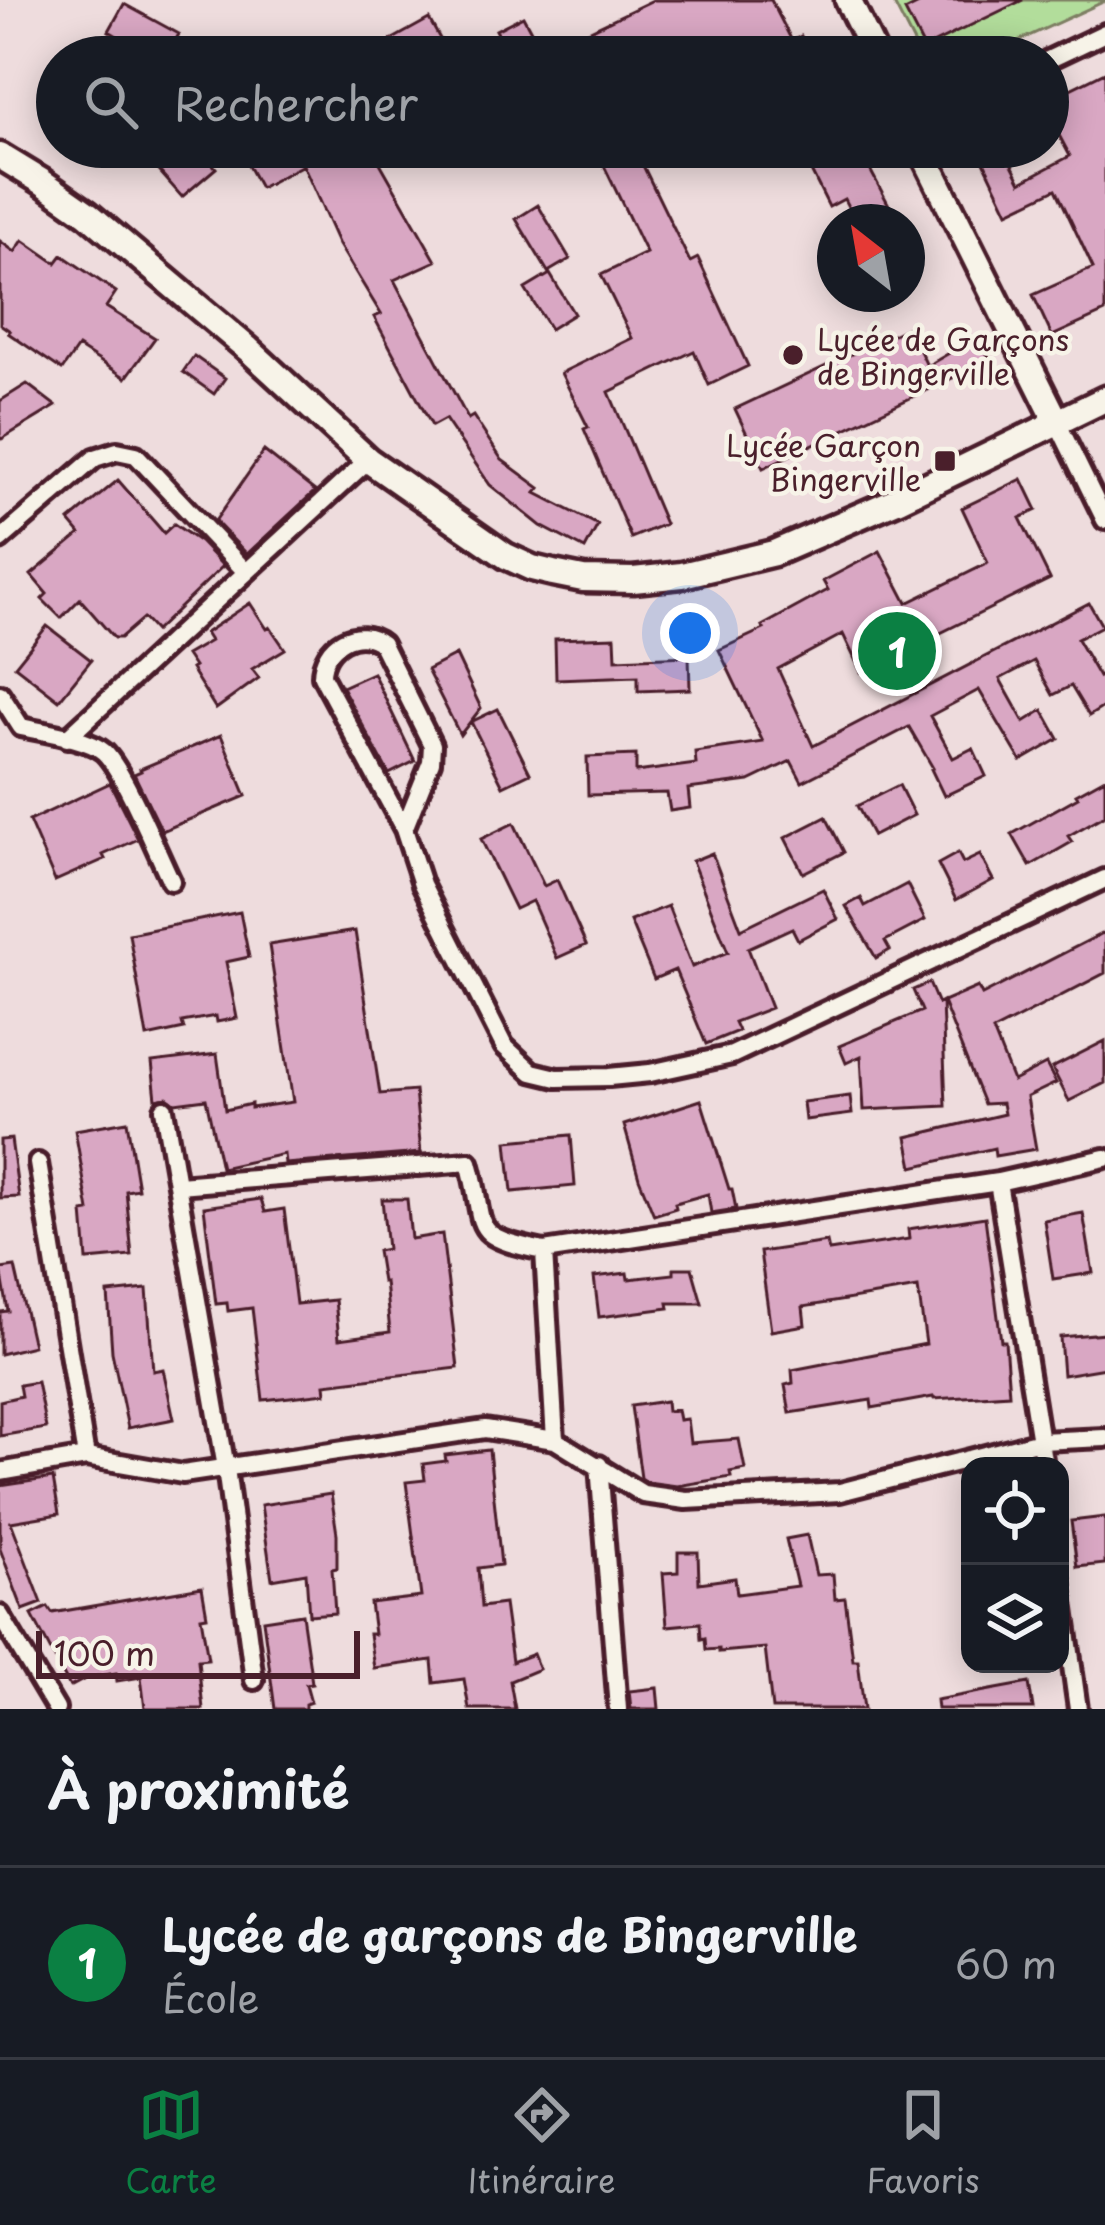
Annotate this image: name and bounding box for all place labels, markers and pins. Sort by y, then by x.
place label: Lycée de Garçons de Bingerville [817,316,1069,395]
marker: Lycée de Garçons de Bingerville [780,342,806,368]
place label: Lycée Garçon Bingerville [726,422,921,501]
marker: Lycée Garçon Bingerville [932,448,958,474]
pin: 1 [858,606,936,696]

